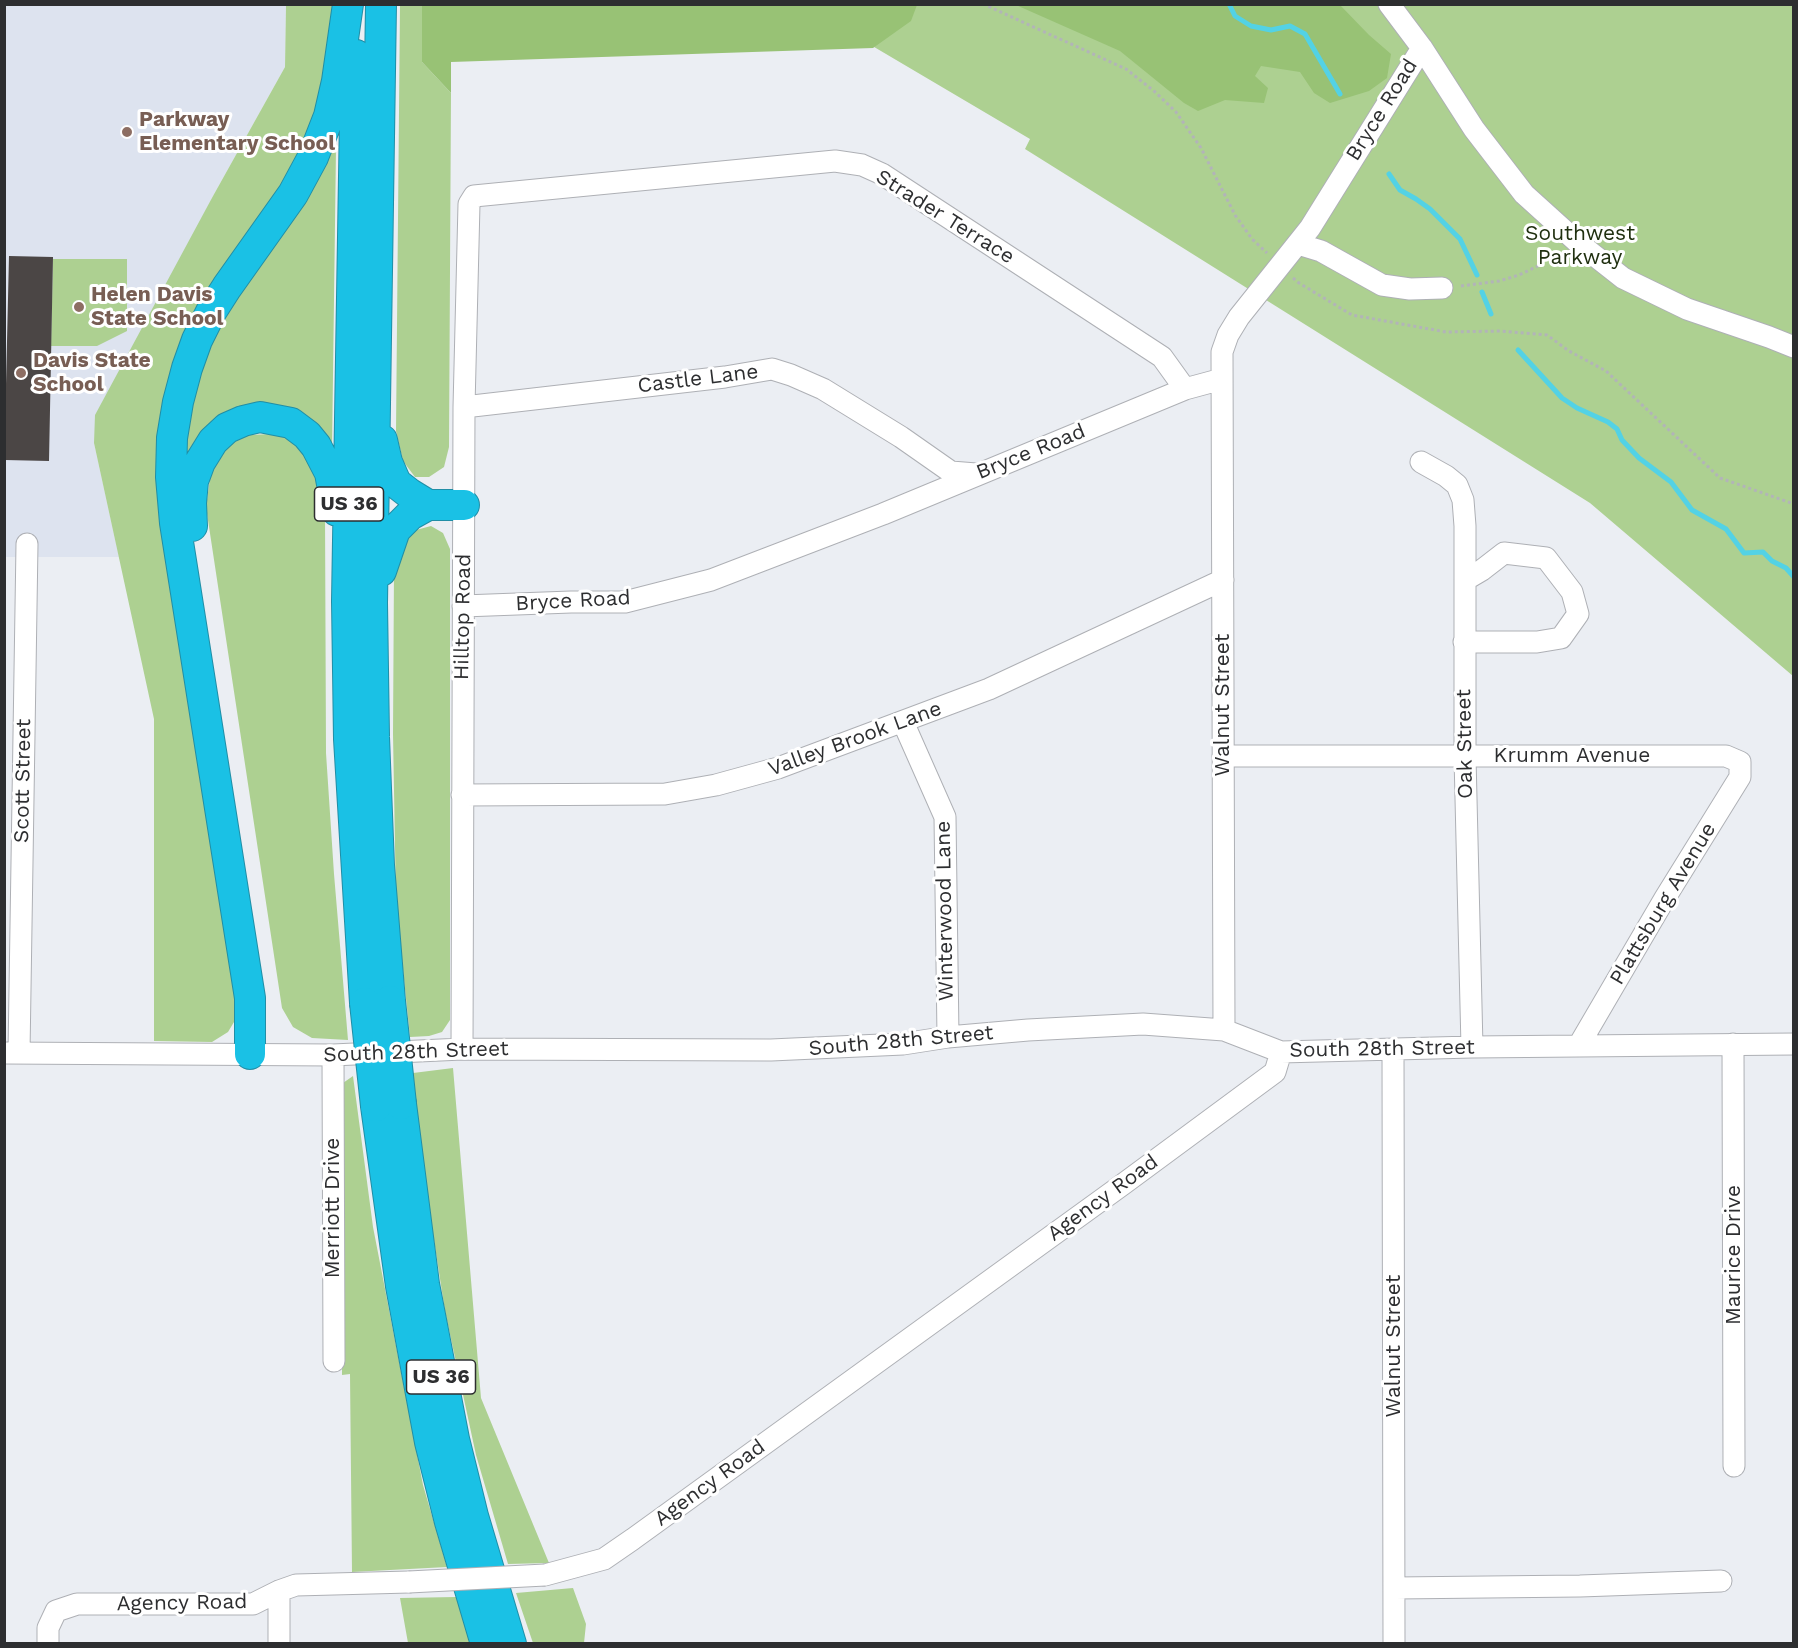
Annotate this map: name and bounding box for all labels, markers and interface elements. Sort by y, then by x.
street label: Bryce Road [1341,54,1423,166]
place label: Parkway Elementary School [139,107,335,157]
marker: Parkway Elementary School [120,125,134,139]
street label: Strader Terrace [871,164,1019,270]
park label: Southwest Parkway [1525,221,1635,271]
place label: Helen Davis State School [91,282,223,332]
marker: Helen Davis State School [72,300,86,314]
place label: Davis State School [33,348,151,398]
street label: Castle Lane [636,359,760,399]
marker: Davis State School [14,366,28,380]
street label: Bryce Road [973,419,1089,485]
road number: US 36 [314,487,384,521]
street label: Hilltop Road [449,554,477,680]
street label: Bryce Road [515,585,631,617]
street label: Walnut Street [1210,634,1236,776]
street label: Oak Street [1451,689,1479,799]
street label: Valley Brook Lane [765,696,945,782]
street label: Scott Street [9,719,37,843]
street label: Krumm Avenue [1494,743,1650,769]
street label: Plattsburg Avenue [1605,818,1721,990]
street label: Winterwood Lane [931,821,959,1001]
street label: South 28th Street [808,1020,994,1062]
street label: South 28th Street [1289,1035,1475,1063]
street label: South 28th Street [323,1036,509,1068]
street label: Merriott Drive [320,1138,346,1278]
street label: Agency Road [1043,1149,1163,1247]
street label: Maurice Drive [1721,1185,1747,1325]
street label: Walnut Street [1381,1275,1407,1417]
road number: US 36 [406,1360,476,1394]
street label: Agency Road [650,1434,770,1532]
street label: Agency Road [116,1589,248,1617]

